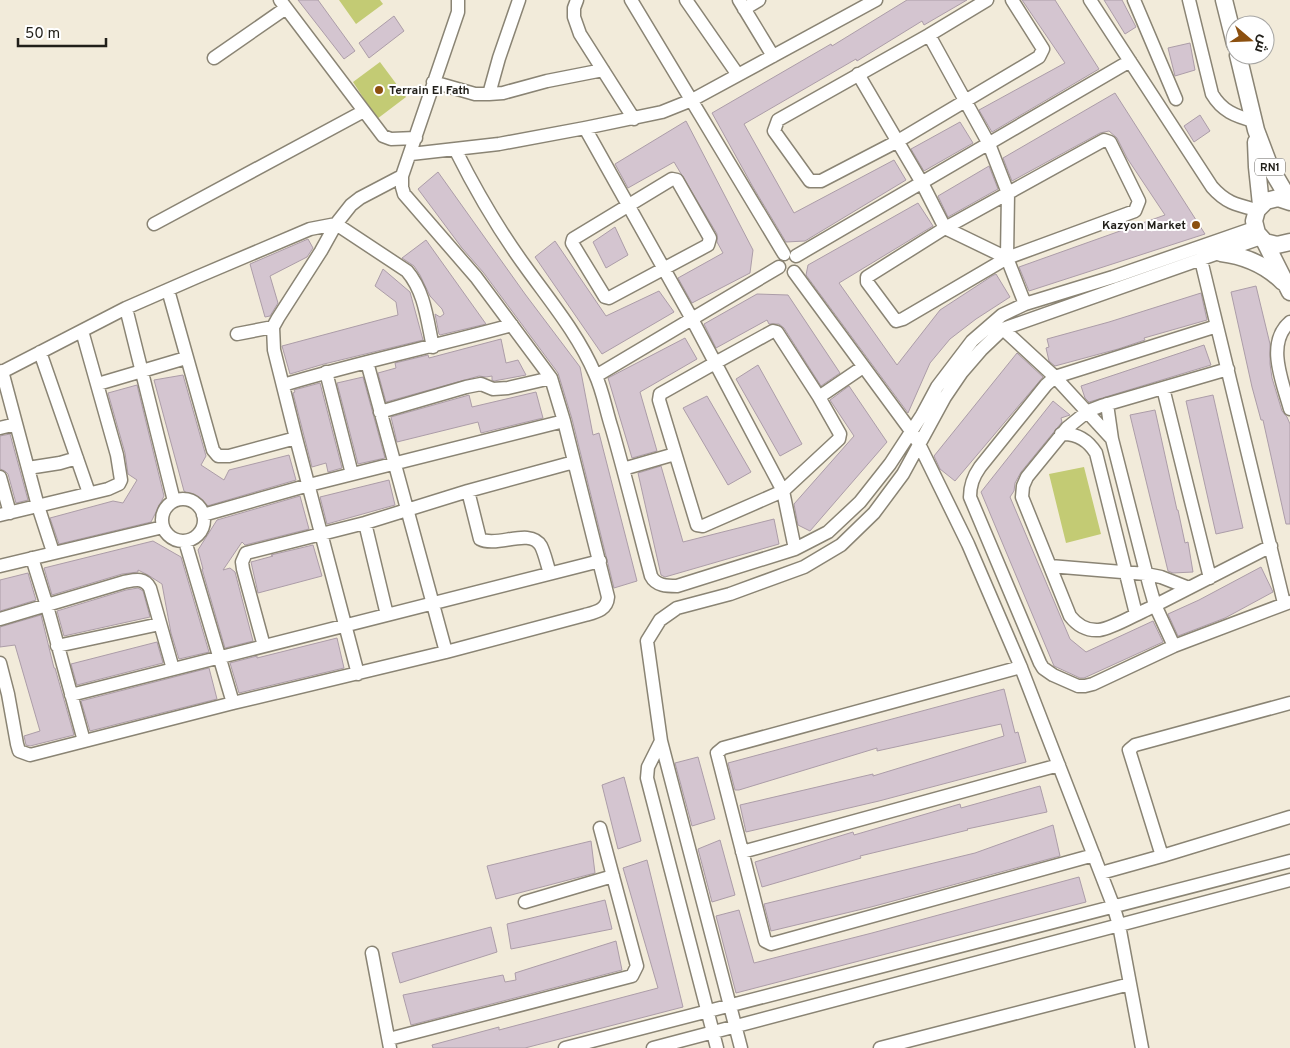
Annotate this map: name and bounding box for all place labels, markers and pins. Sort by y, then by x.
place label: Terrain El Fath [389,83,470,99]
marker: Terrain El Fath [373,84,385,96]
place label: Kazyon Market [1102,218,1186,234]
marker: Kazyon Market [1190,219,1202,231]

